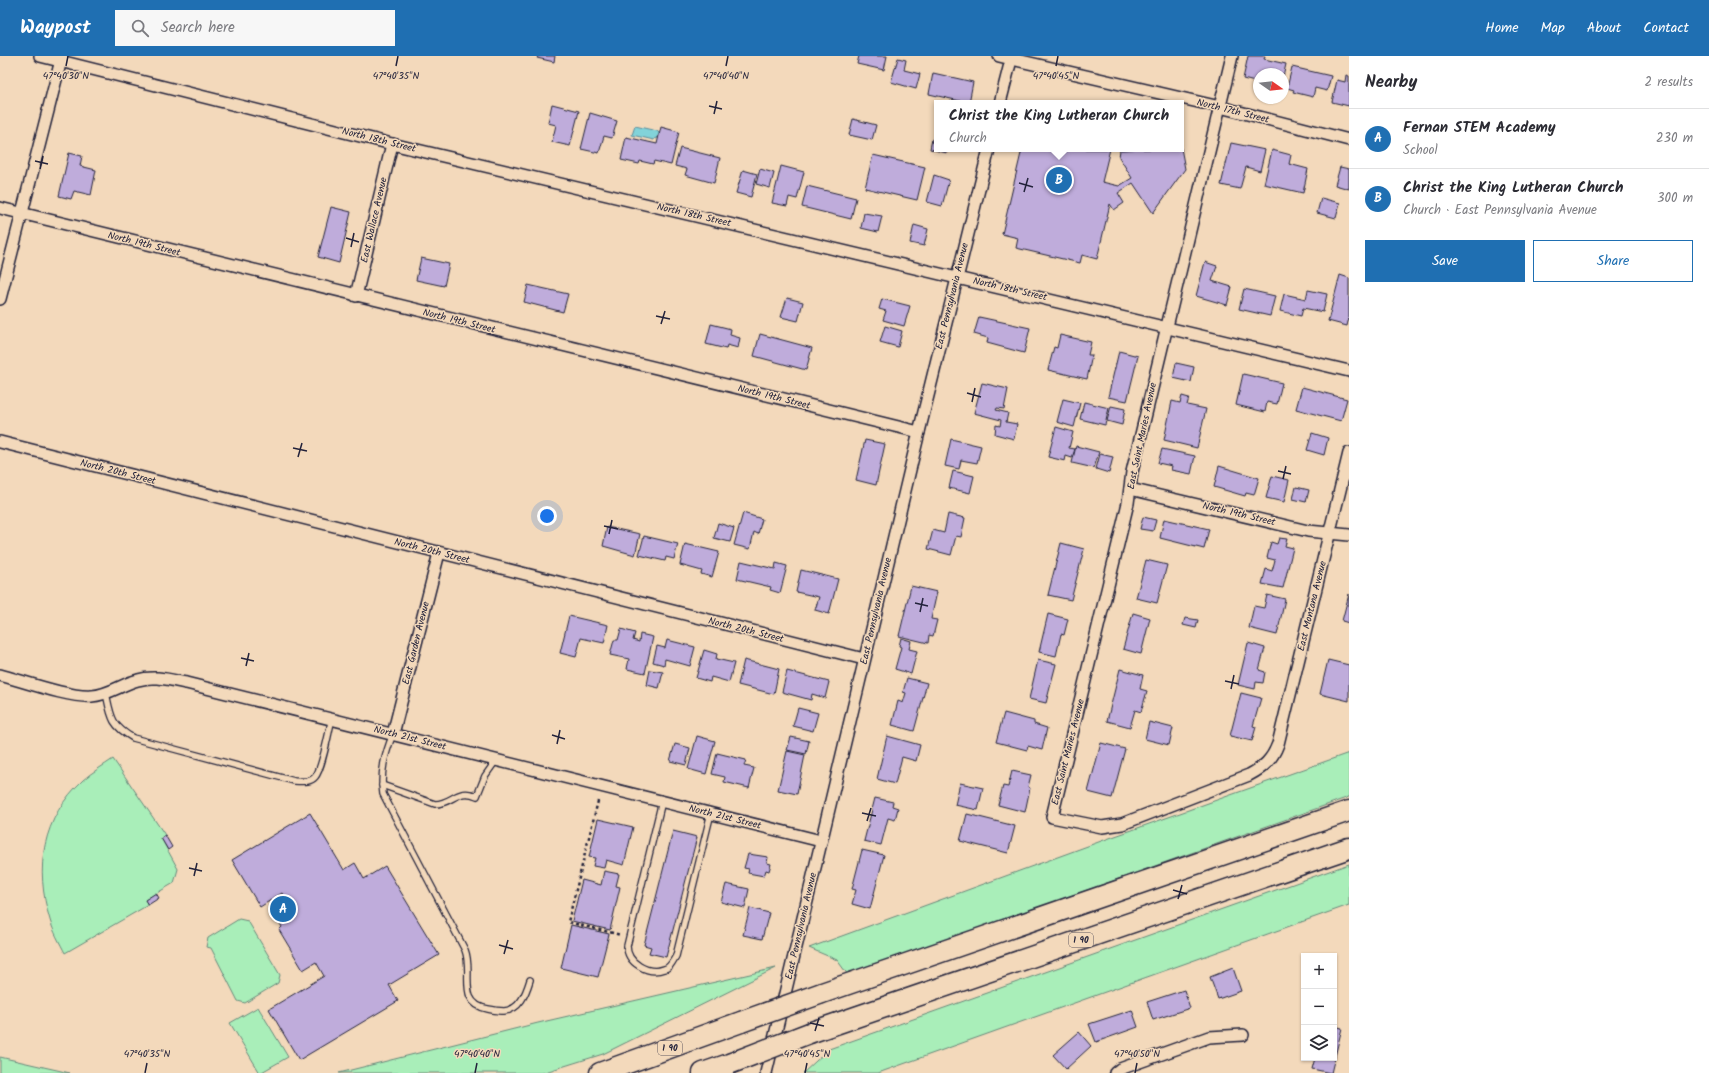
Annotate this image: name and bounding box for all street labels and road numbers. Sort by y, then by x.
street label: North 17th Street [1195,94,1271,128]
street label: North 18th Street [340,123,418,157]
street label: East Wallace Avenue [356,175,392,264]
street label: North 18th Street [655,199,733,231]
street label: North 19th Street [106,227,182,261]
street label: East Pennsylvania Avenue [931,240,973,351]
street label: North 18th Street [971,273,1049,305]
street label: North 19th Street [421,304,497,338]
street label: North 19th Street [736,380,812,414]
street label: East Saint Maries Avenue [1123,381,1161,491]
street label: North 20th Street [79,455,158,489]
street label: North 19th Street [1201,498,1277,530]
street label: North 20th Street [393,534,472,568]
street label: East Pennsylvania Avenue [856,555,896,666]
street label: East Montana Avenue [1293,559,1331,653]
street label: East Garden Avenue [398,599,434,686]
street label: North 20th Street [707,613,786,647]
street label: East Saint Maries Avenue [1047,697,1089,807]
street label: North 21st Street [372,721,448,755]
street label: North 21st Street [687,800,763,834]
street label: East Pennsylvania Avenue [781,870,821,981]
road number: I 90 [1069,933,1093,947]
road number: I 90 [658,1041,682,1055]

